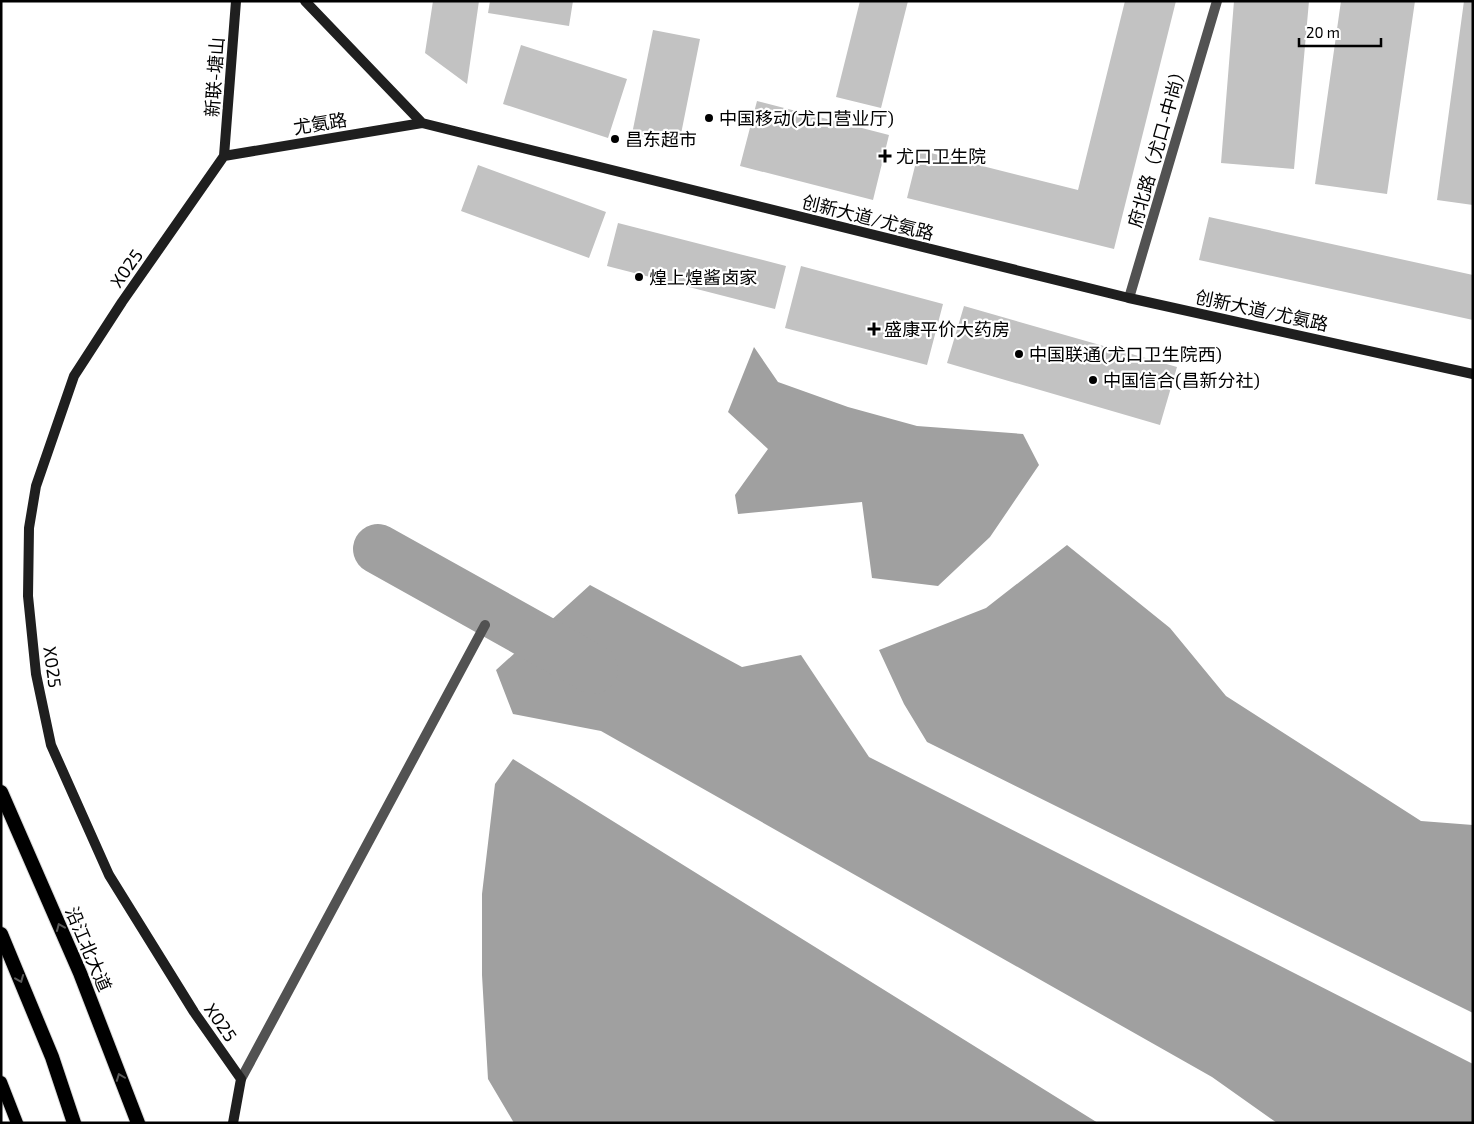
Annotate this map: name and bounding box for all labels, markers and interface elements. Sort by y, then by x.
scale bar [1299,15,1382,47]
text: 20 m [1306,23,1340,41]
street label: 新联-塘山 [200,36,228,118]
street label: 府北路（尤口-中尚） [1123,60,1191,230]
place label: 中国移动(尤口营业厅) [719,107,894,129]
street label: 尤氨路 [292,108,348,138]
marker: 中国移动(尤口营业厅) [703,112,715,124]
place label: 昌东超市 [625,128,697,150]
marker: 昌东超市 [609,133,621,145]
place label: 尤口卫生院 [896,145,986,167]
marker: 尤口卫生院 [878,149,892,163]
street label: 创新大道/尤氨路 [800,190,936,244]
street label: X025 [105,245,147,291]
place label: 煌上煌酱卤家 [649,266,757,288]
marker: 煌上煌酱卤家 [633,271,645,283]
street label: 创新大道/尤氨路 [1194,285,1330,335]
place label: 盛康平价大药房 [884,318,1010,340]
marker: 盛康平价大药房 [868,323,880,335]
place label: 中国联通(尤口卫生院西) [1029,343,1222,365]
marker: 中国联通(尤口卫生院西) [1013,348,1025,360]
place label: 中国信合(昌新分社) [1103,369,1260,391]
marker: 中国信合(昌新分社) [1087,374,1099,386]
street label: X025 [39,645,67,689]
street label: 沿江北大道 [61,903,117,995]
one-way arrow [55,923,66,932]
one-way arrow [14,974,24,983]
street label: X025 [200,999,242,1045]
one-way arrow [116,1073,126,1082]

